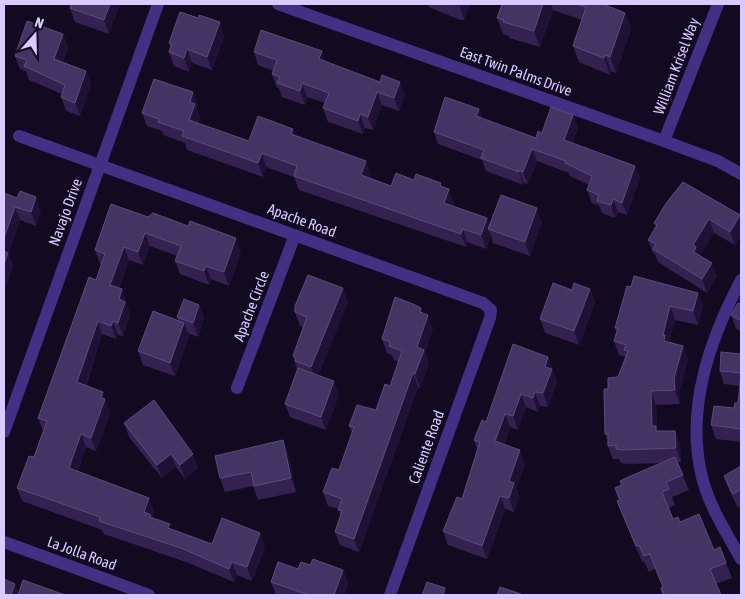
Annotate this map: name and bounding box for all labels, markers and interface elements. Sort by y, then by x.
north arrow [10,10,60,60]
text: N [33,14,46,32]
street label: William Krisel Way [650,15,702,117]
street label: East Twin Palms Drive [458,43,575,99]
street label: Navajo Drive [45,176,85,248]
street label: Apache Road [265,200,339,240]
street label: Apache Circle [230,268,272,344]
street label: Caliente Road [405,408,447,486]
street label: La Jolla Road [45,533,119,573]

